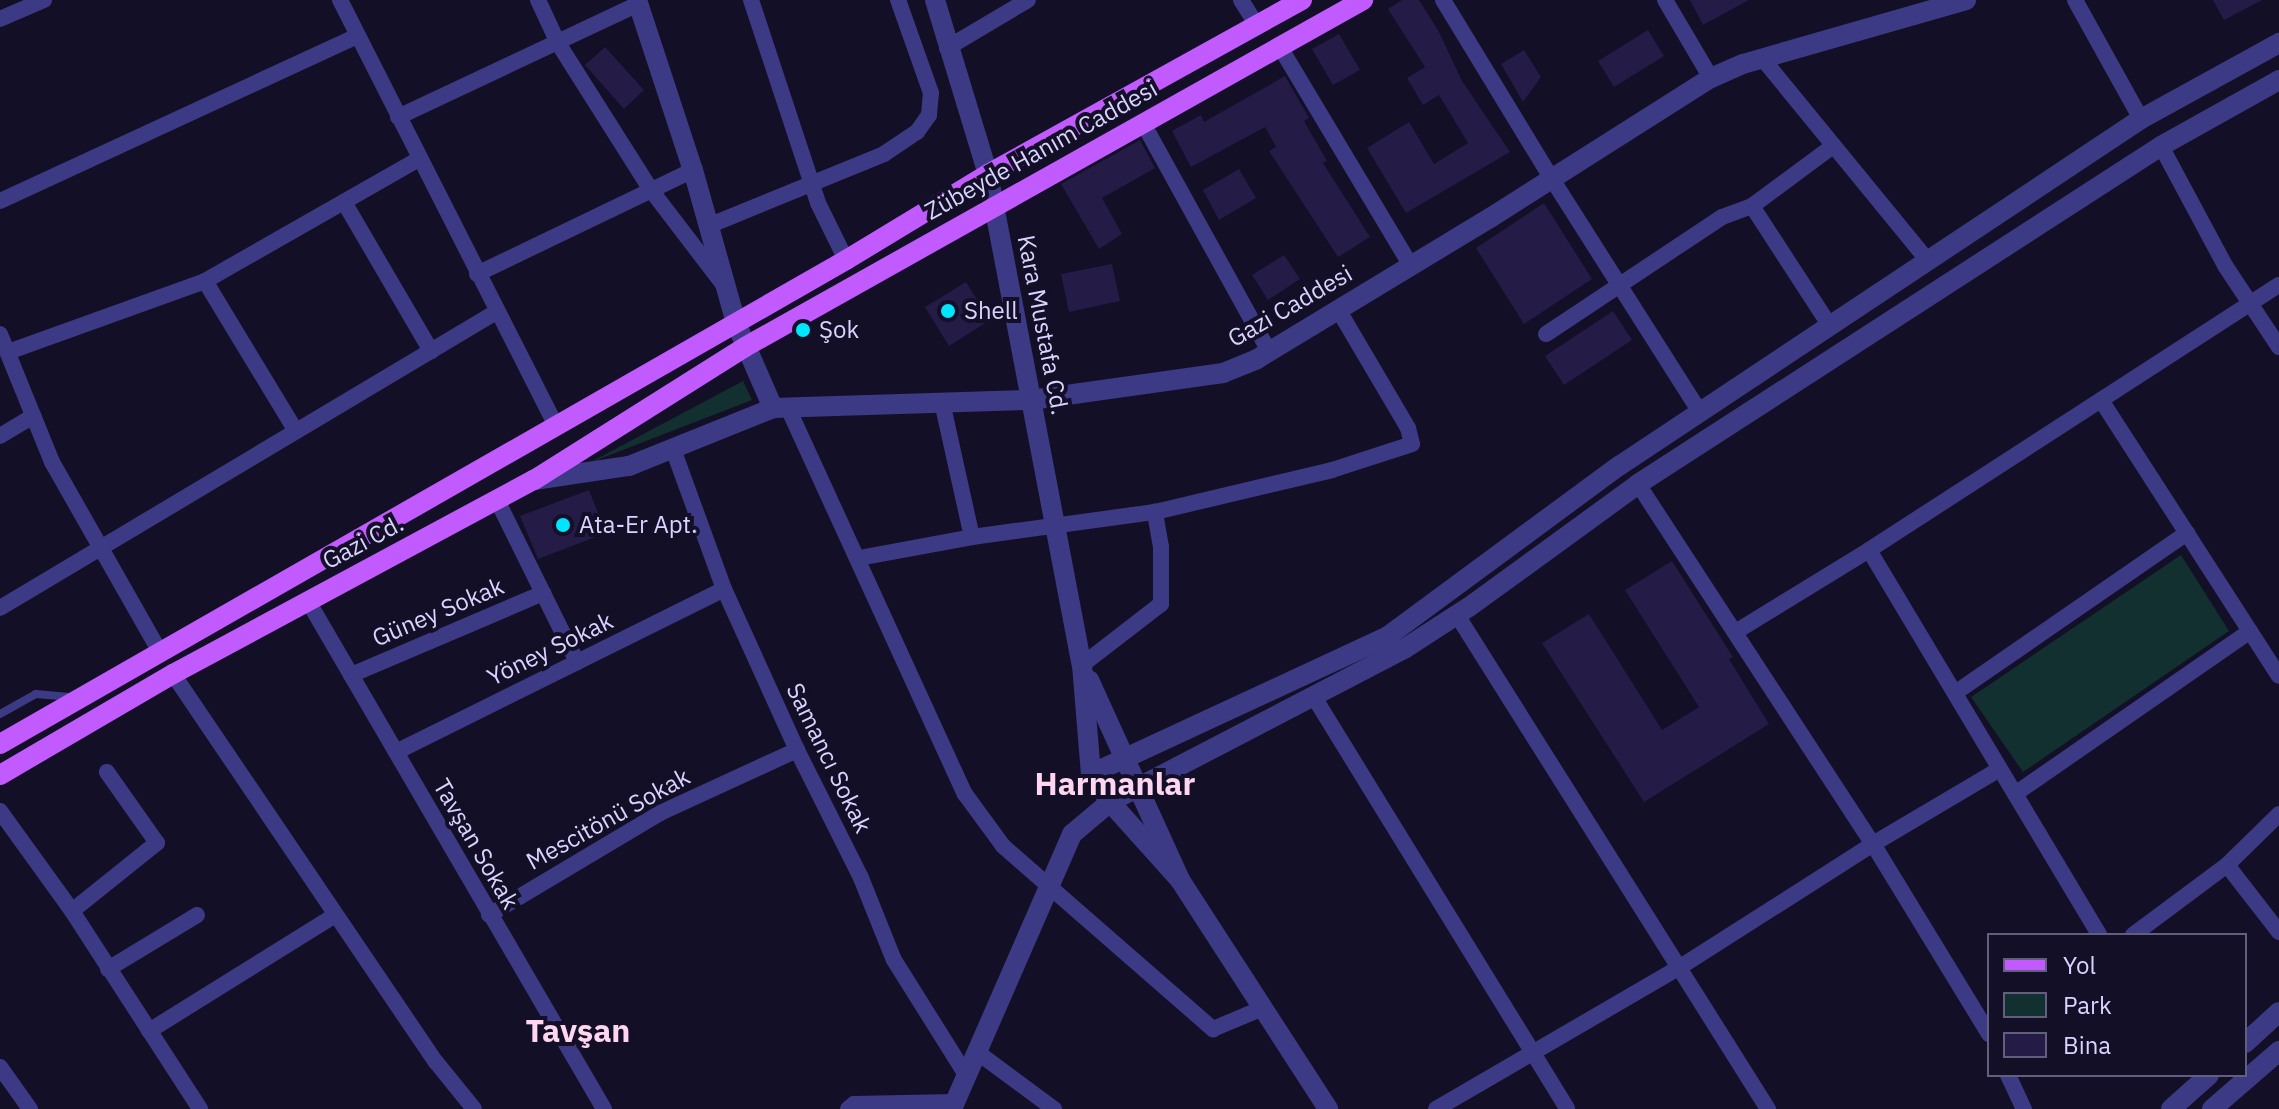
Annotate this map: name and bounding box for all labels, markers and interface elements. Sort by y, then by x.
street label: Zübeyde Hanım Caddesi [920,74,1162,226]
street label: Kara Mustafa Cd. [1011,233,1075,417]
street label: Gazi Caddesi [1223,259,1357,353]
place label: Shell [964,297,1018,325]
marker: Shell [939,302,957,320]
place label: Şok [819,316,859,344]
marker: Şok [794,321,812,339]
street label: Gazi Cd. [318,509,408,575]
place label: Ata-Er Apt. [579,511,698,539]
marker: Ata-Er Apt. [554,516,572,534]
street label: Güney Sokak [368,571,508,653]
street label: Yöney Sokak [482,606,618,692]
street label: Samancı Sokak [780,678,878,838]
street label: Mescitönü Sokak [521,762,695,876]
district label: Harmanlar [1034,764,1196,802]
street label: Tavşan Sokak [427,774,525,914]
legend [1987,933,2247,1077]
text: Yol [2063,949,2096,981]
text: Park [2063,989,2112,1021]
district label: Tavşan [526,1011,630,1049]
text: Bina [2063,1029,2111,1061]

